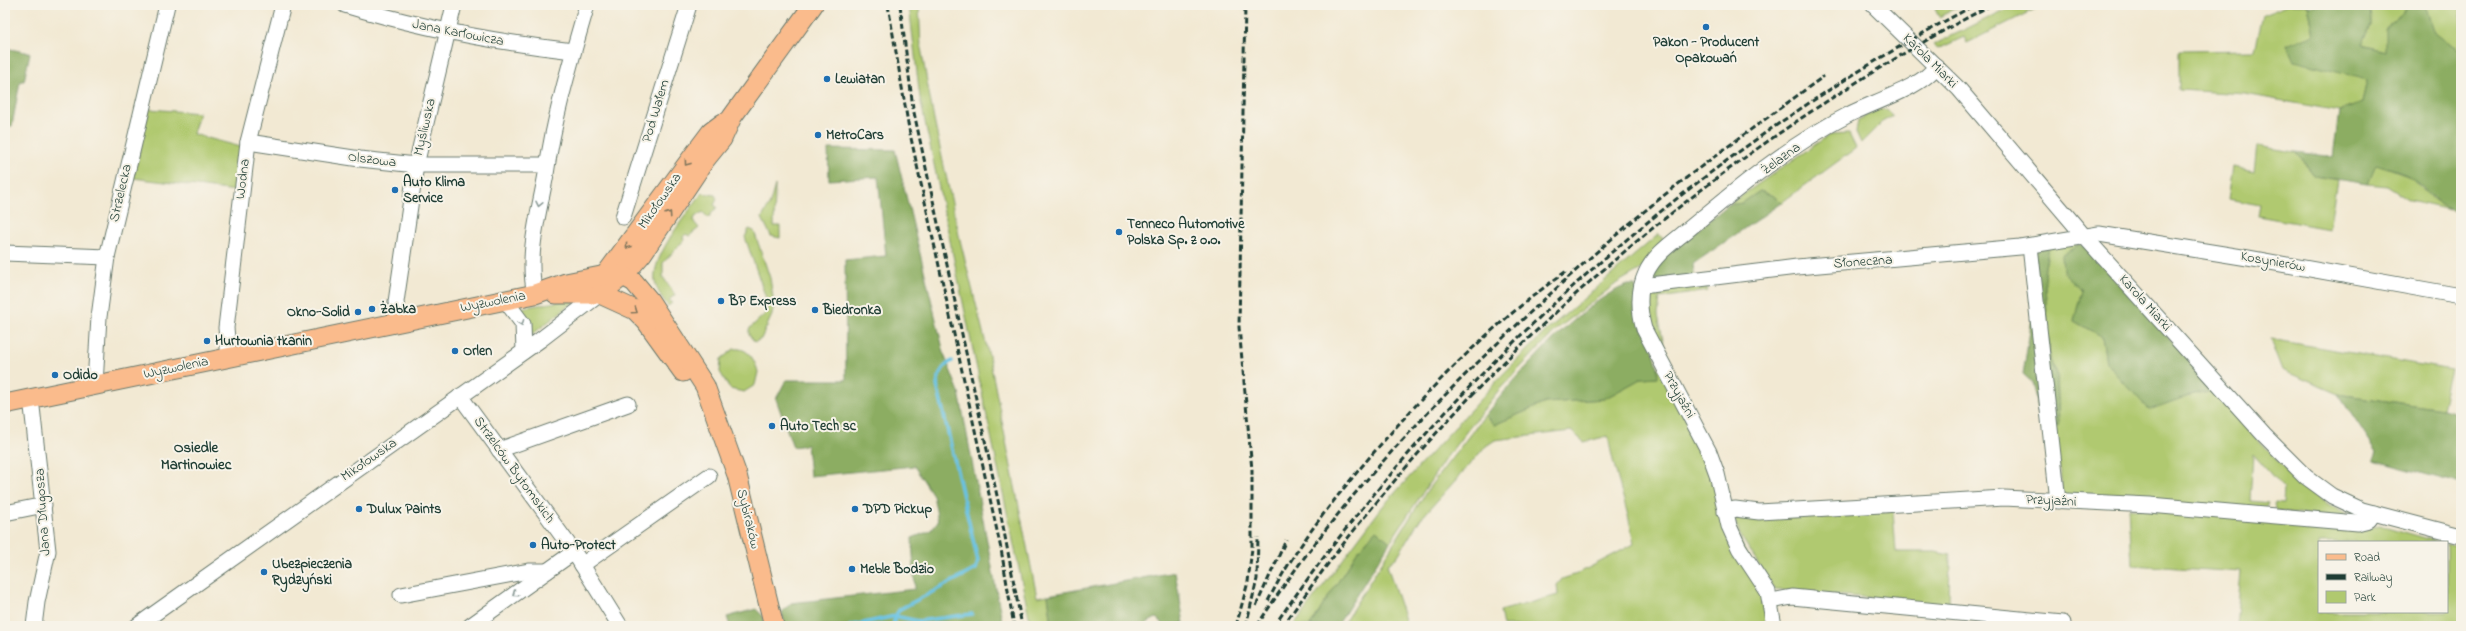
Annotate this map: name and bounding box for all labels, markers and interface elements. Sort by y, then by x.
street label: Jana Karłowicza [410,14,506,52]
marker: Pakon - Producent Opakowań [1701,22,1711,32]
street label: Karola Miarki [1898,29,1962,93]
place label: Pakon - Producent Opakowań [1653,32,1759,69]
place label: Lewiatan [835,69,885,90]
marker: Lewiatan [822,74,832,84]
street label: Pod Wałem [637,77,676,145]
street label: Myśliwska [408,96,443,158]
place label: MetroCars [826,125,884,146]
marker: MetroCars [813,130,823,140]
street label: Żelazna [1757,137,1805,181]
street label: Olszowa [347,147,397,173]
street label: Wodna [230,158,256,200]
one-way arrow [685,159,692,166]
street label: Strzelecka [104,162,138,224]
street label: Mikołowska [633,169,687,233]
place label: Auto Klima Service [403,172,466,209]
marker: Auto Klima Service [390,185,400,195]
one-way arrow [536,201,544,207]
one-way arrow [664,211,672,218]
place label: Tenneco Automotive Polska Sp. z o.o. [1127,214,1245,251]
marker: Tenneco Automotive Polska Sp. z o.o. [1114,227,1124,237]
one-way arrow [625,242,632,249]
street label: Kosynierów [2239,246,2307,279]
street label: Słoneczna [1833,249,1893,275]
street label: Karola Miarki [2114,270,2176,336]
street label: Wyzwolenia [459,285,528,320]
place label: BP Express [728,291,796,312]
marker: BP Express [716,296,726,306]
place label: Żabka [380,299,417,320]
place label: Biedronka [822,300,882,321]
place label: Okno-Solid [287,302,350,323]
marker: Żabka [367,304,377,314]
marker: Biedronka [810,305,820,315]
one-way arrow [631,306,638,314]
marker: Okno-Solid [353,307,363,317]
one-way arrow [517,320,525,327]
place label: Hurtownia tkanin [215,331,312,352]
marker: Hurtownia tkanin [202,336,212,346]
place label: Orlen [463,341,492,362]
marker: Orlen [450,346,460,356]
street label: Wyzwolenia [142,351,211,386]
place label: Odido [63,365,98,386]
street label: Przyjaźni [1657,368,1701,423]
marker: Odido [50,370,60,380]
street label: Strzelców Bytomskich [467,412,560,528]
place label: Auto Tech sc [780,416,857,437]
marker: Auto Tech sc [767,421,777,431]
street label: Mikołowska [337,433,401,487]
district label: Osiedle Martinowiec [161,437,232,476]
street label: Jana Długosza [29,467,58,557]
street label: Sybiraków [729,487,766,551]
street label: Przyjaźni [2025,489,2077,514]
place label: Dulux Paints [366,499,441,520]
place label: DPD Pickup [862,499,932,520]
marker: Dulux Paints [354,504,364,514]
marker: DPD Pickup [850,504,860,514]
place label: Auto-Protect [541,535,616,556]
marker: Auto-Protect [528,540,538,550]
legend [2318,541,2448,613]
text: Road [2354,549,2380,567]
place label: Ubezpieczenia Rydzyński [271,554,353,593]
place label: Meble Bodzio [860,559,934,580]
marker: Meble Bodzio [847,564,857,574]
marker: Ubezpieczenia Rydzyński [259,567,269,577]
text: Railway [2354,569,2393,588]
one-way arrow [513,589,520,596]
text: Park [2354,589,2376,607]

